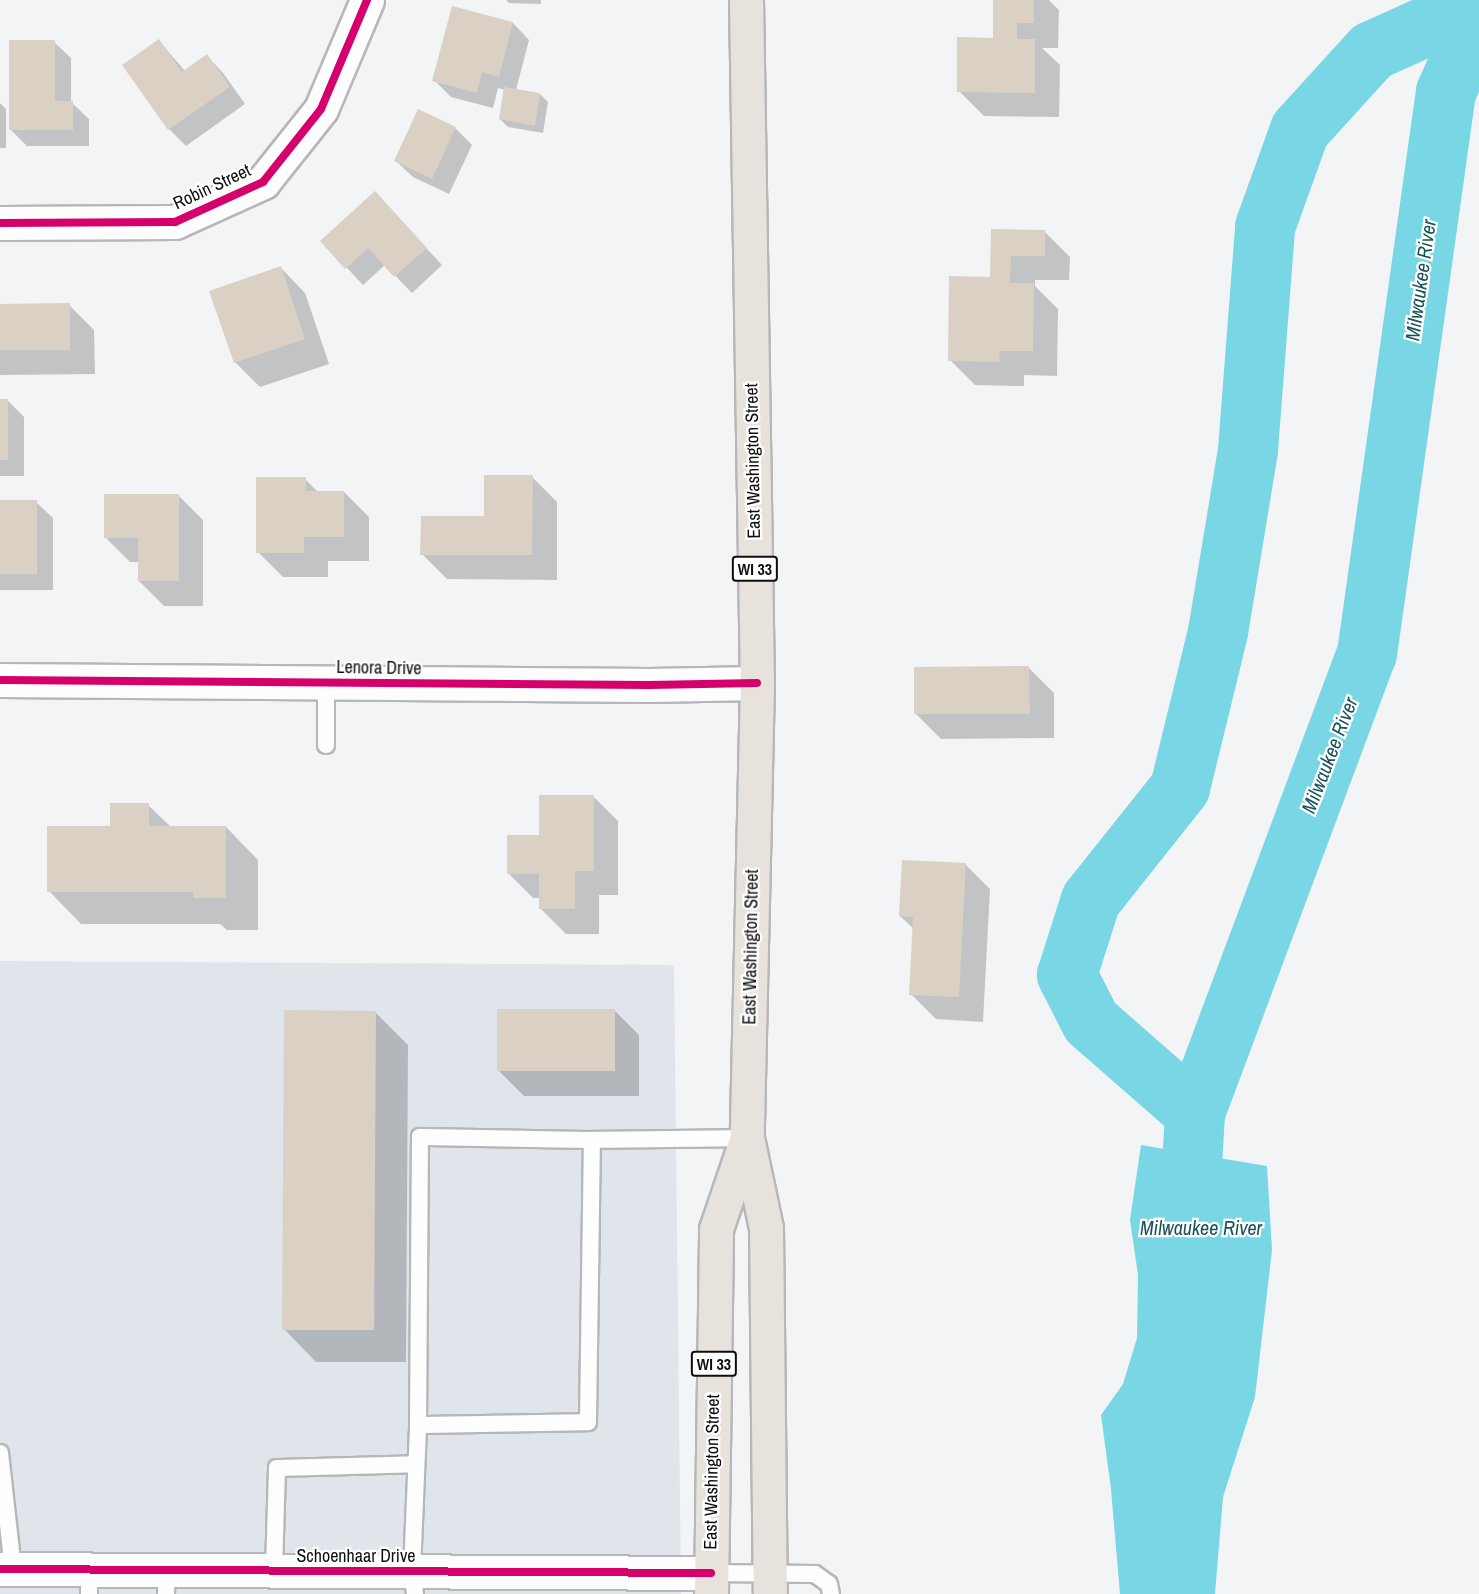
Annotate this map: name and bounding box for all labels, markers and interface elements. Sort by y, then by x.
street label: Robin Street [170,160,254,214]
water label: Milwaukee River [1400,218,1440,342]
street label: East Washington Street [741,383,765,539]
road number: WI 33 [731,556,779,582]
street label: Lenora Drive [336,656,422,680]
water label: Milwaukee River [1296,694,1362,816]
street label: East Washington Street [739,869,763,1025]
water label: Milwaukee River [1140,1215,1262,1239]
road number: WI 33 [690,1351,738,1377]
street label: East Washington Street [700,1394,724,1550]
street label: Schoenhaar Drive [297,1545,415,1567]

